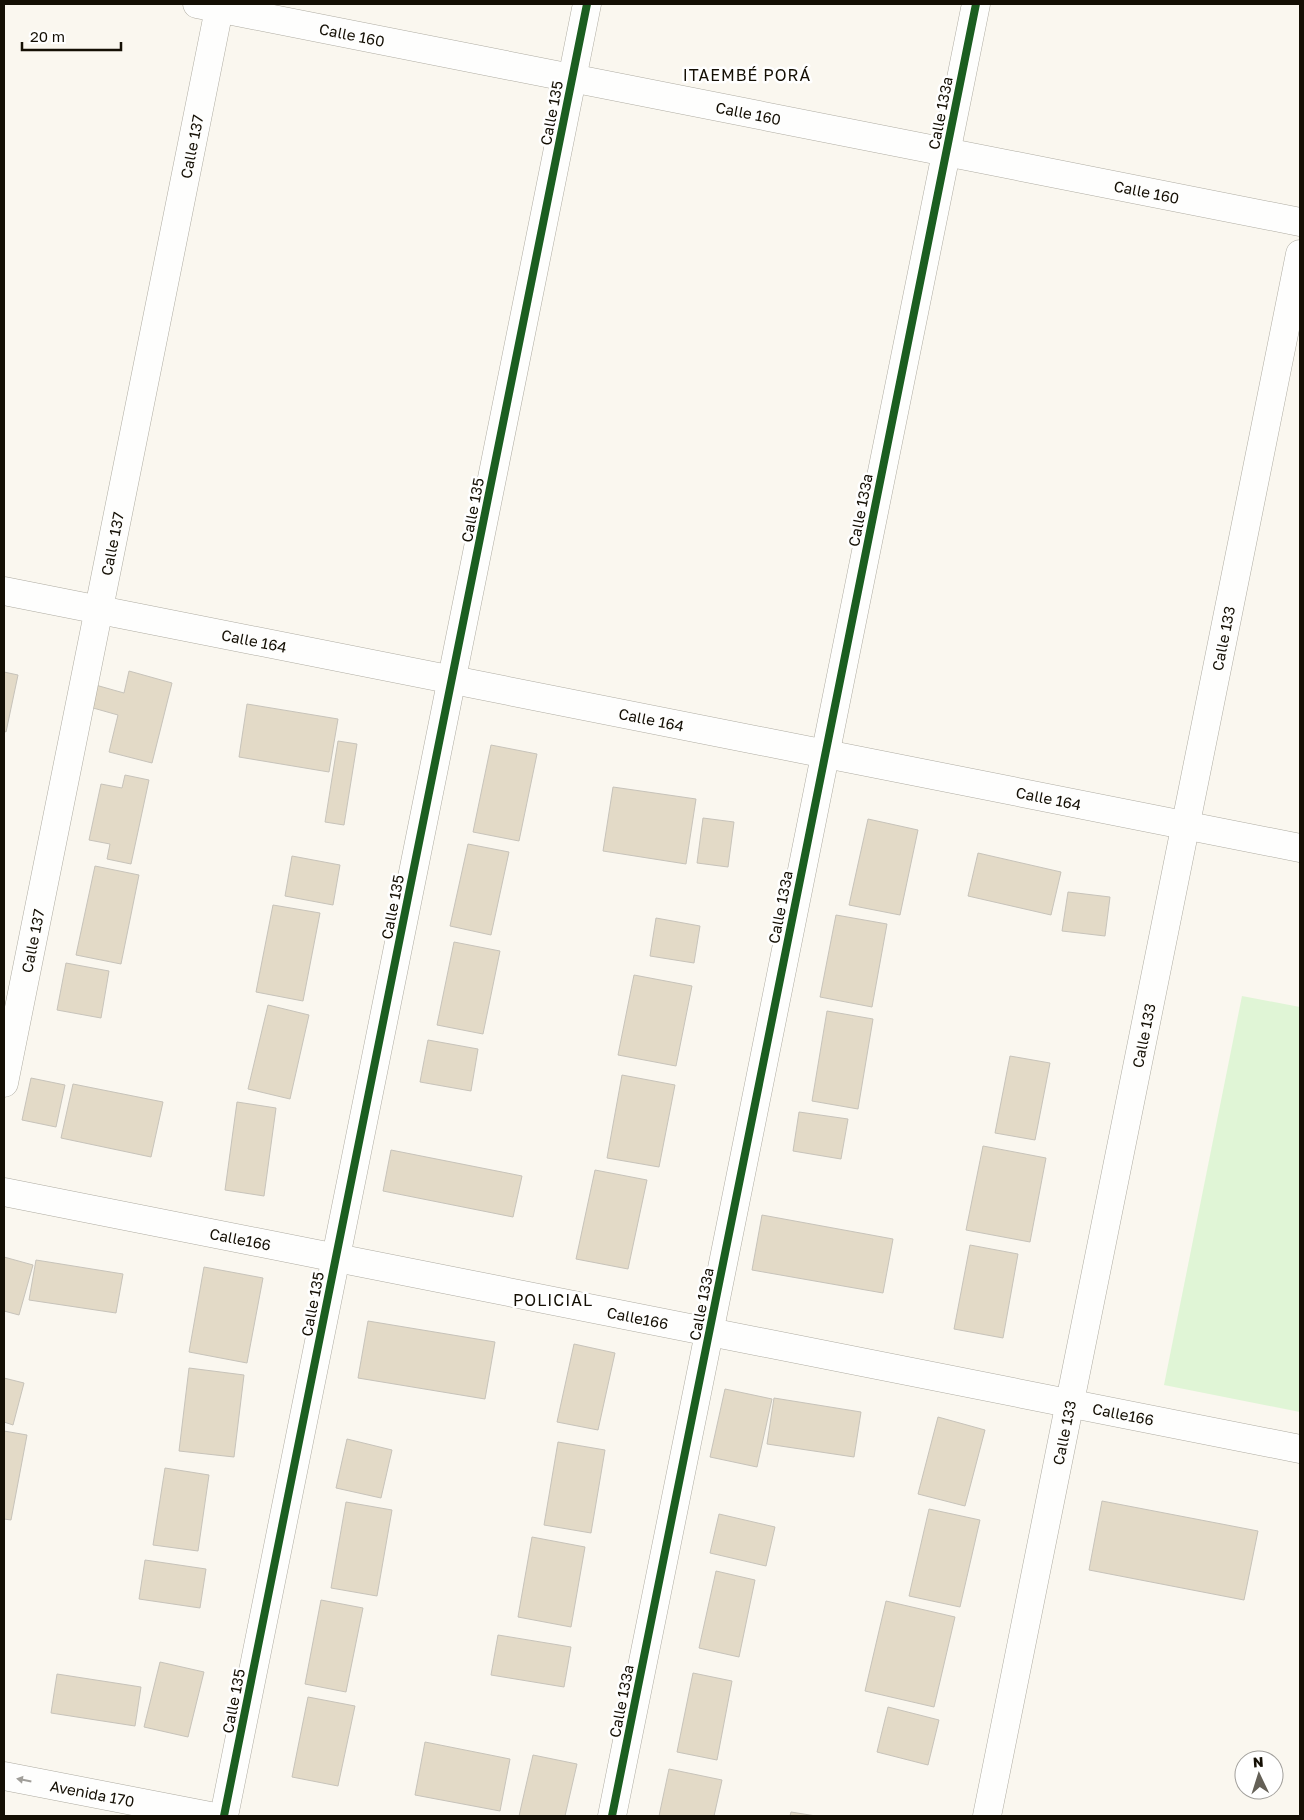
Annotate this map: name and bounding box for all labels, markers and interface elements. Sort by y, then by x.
street label: Calle 160 [318,19,386,50]
scale bar [22,20,121,52]
text: 20 m [30,27,65,45]
district label: ITAEMBÉ PORÁ [683,65,811,85]
street label: Calle 133a [924,75,956,151]
street label: Calle 135 [536,79,566,147]
street label: Calle 160 [714,98,783,128]
street label: Calle 137 [176,113,207,180]
street label: Calle 160 [1112,176,1181,207]
street label: Calle 133a [844,472,876,548]
street label: Calle 135 [457,476,487,544]
street label: Calle 137 [97,510,127,577]
street label: Calle 133 [1208,605,1238,672]
street label: Calle 164 [220,625,288,656]
street label: Calle 164 [617,704,686,735]
street label: Calle 164 [1014,783,1083,813]
street label: Calle 133a [764,869,796,945]
street label: Calle 135 [377,873,407,941]
street label: Calle 137 [17,907,48,974]
street label: Calle 133 [1128,1002,1159,1069]
street label: Calle166 [208,1224,273,1254]
street label: Calle 133a [685,1266,717,1342]
street label: Calle 135 [297,1270,327,1338]
district label: POLICIAL [513,1290,593,1310]
street label: Calle166 [605,1303,670,1333]
street label: Calle 133 [1049,1399,1079,1466]
street label: Calle166 [1091,1399,1156,1429]
street label: Calle 133a [605,1663,637,1739]
street label: Calle 135 [218,1667,248,1735]
north arrow [1234,1750,1284,1800]
text: N [1252,1753,1264,1770]
one-way arrow [16,1776,32,1784]
street label: Avenida 170 [49,1776,136,1810]

